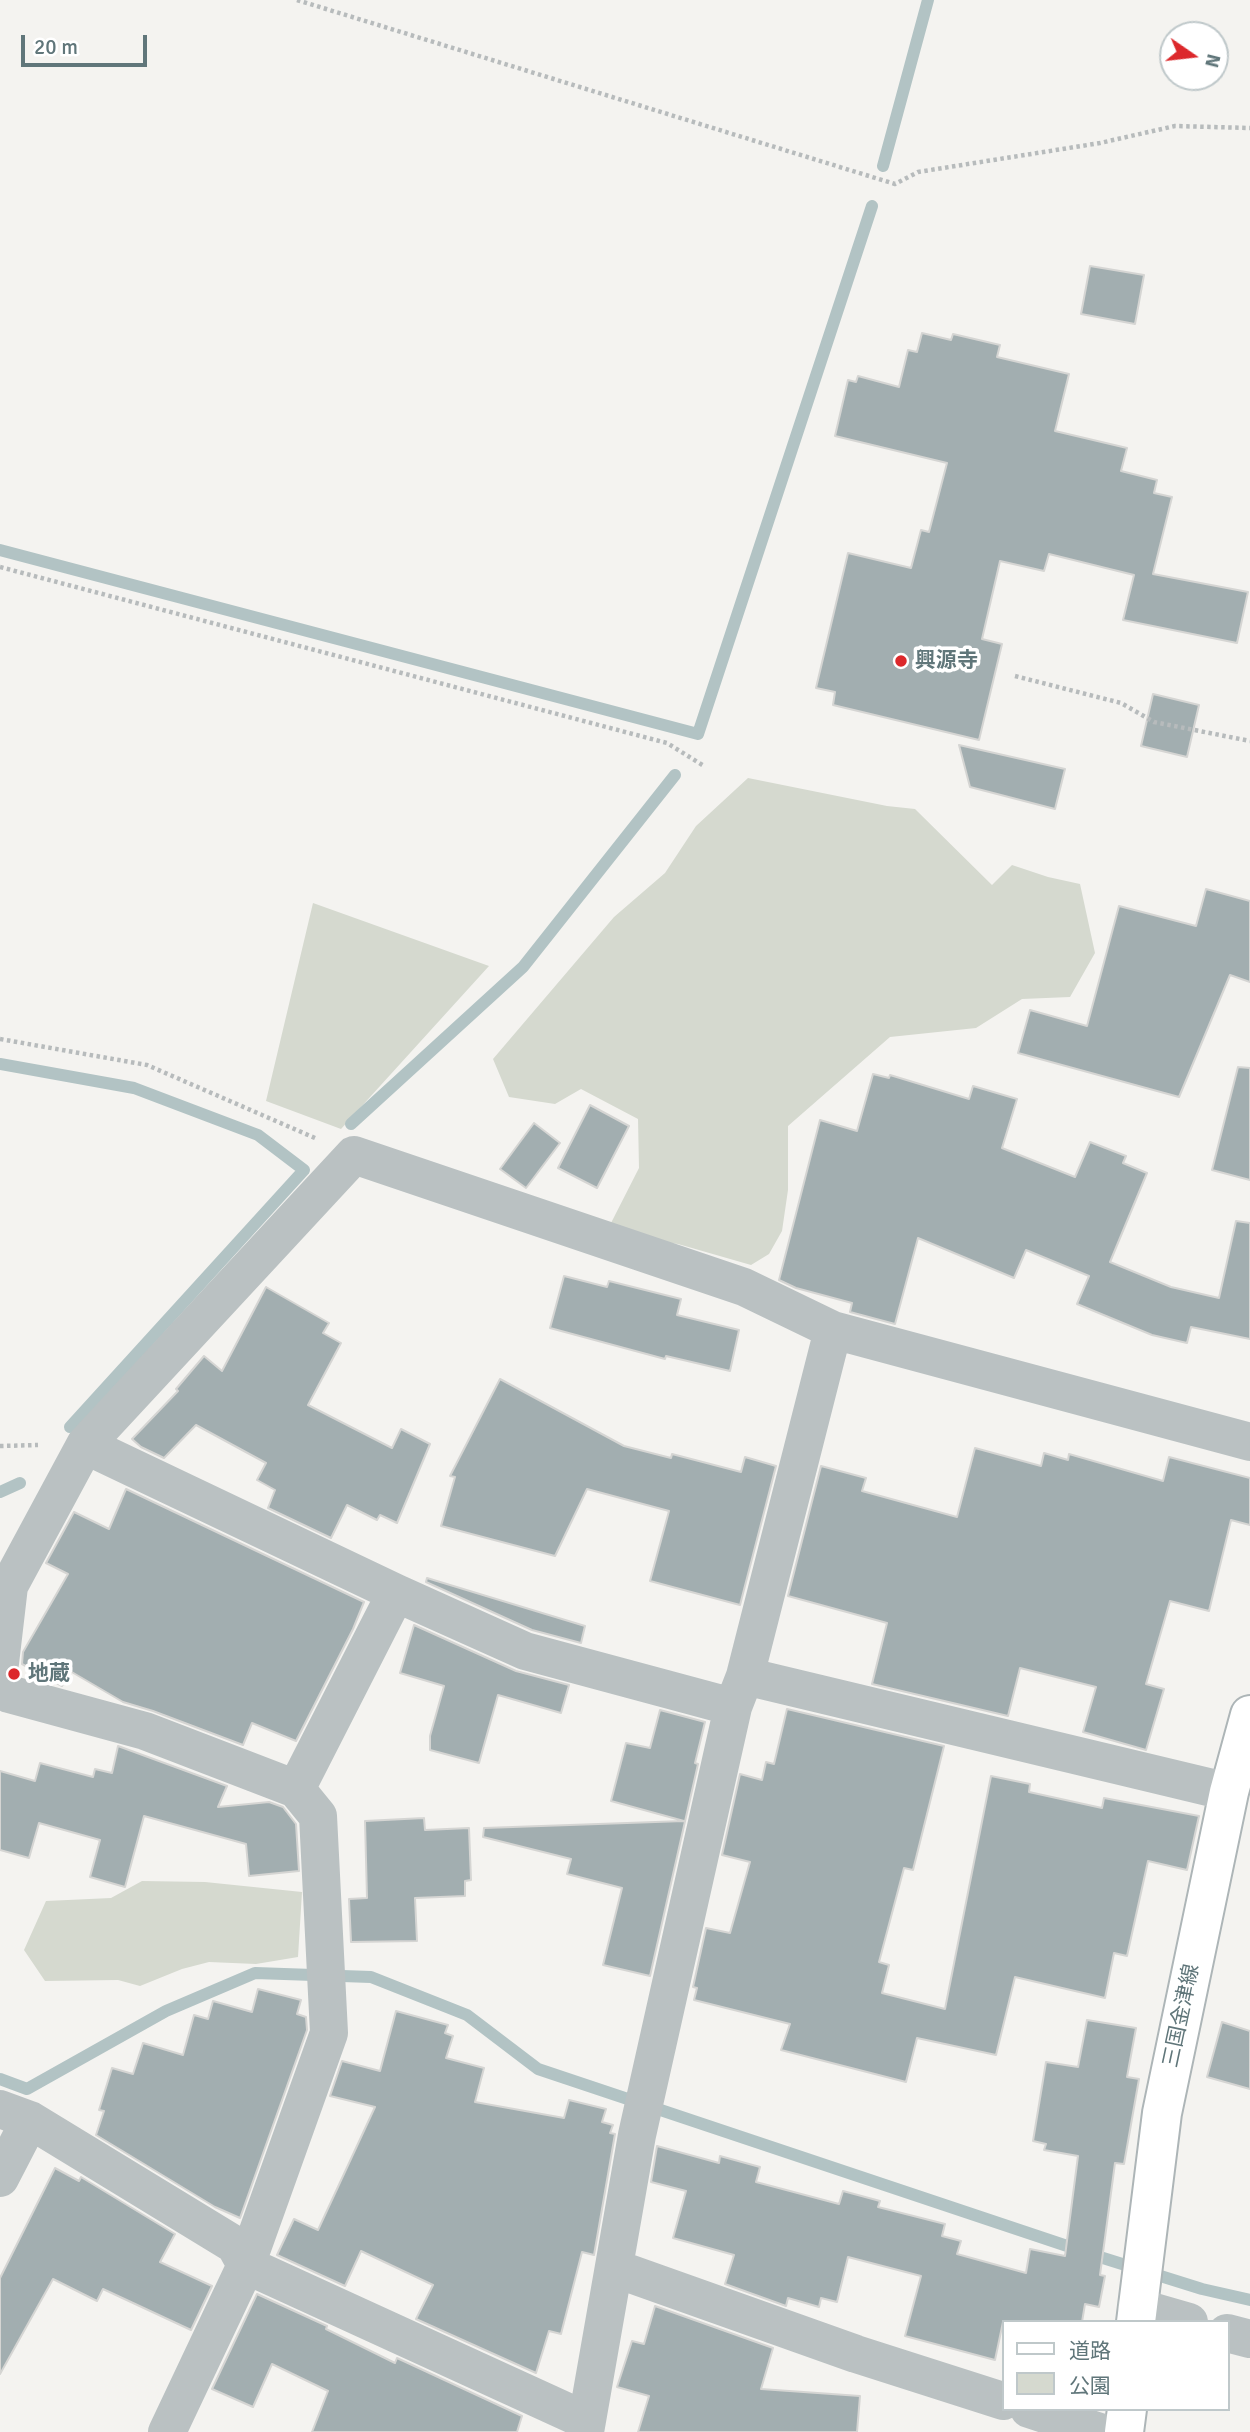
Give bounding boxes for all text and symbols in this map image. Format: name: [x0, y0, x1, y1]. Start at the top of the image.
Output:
scale bar: [24, 21, 150, 65]
north arrow: [1159, 21, 1229, 91]
text: 20 m: [34, 34, 78, 60]
text: N: [1199, 51, 1226, 70]
place label: 興源寺: [915, 648, 978, 674]
marker: 興源寺: [893, 653, 909, 669]
place label: 地蔵: [28, 1661, 70, 1687]
marker: 地蔵: [6, 1666, 22, 1682]
street label: 三国金津線: [1159, 1962, 1205, 2070]
legend: [1002, 2320, 1229, 2411]
text: 道路: [1069, 2338, 1111, 2364]
text: 公園: [1069, 2373, 1111, 2399]

